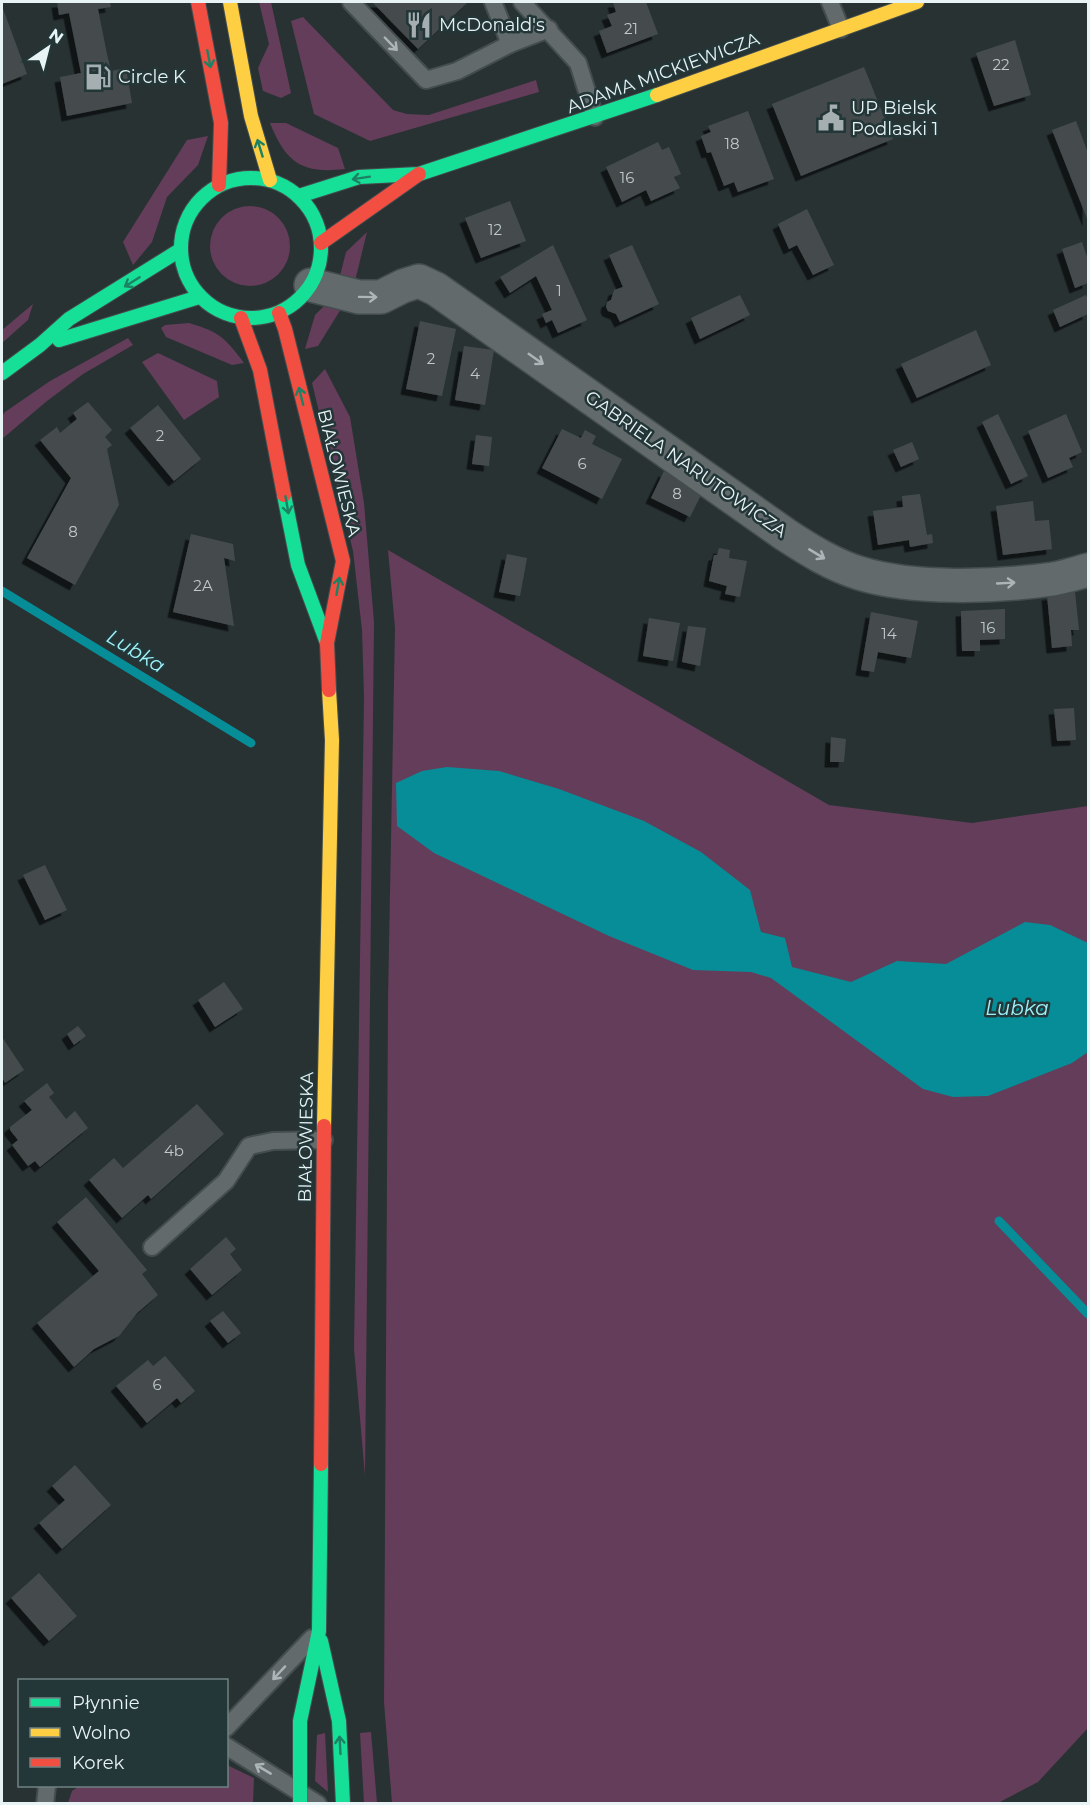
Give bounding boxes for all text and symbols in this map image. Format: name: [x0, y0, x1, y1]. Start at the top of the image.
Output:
restaurant icon: McDonald's: [404, 10, 434, 40]
place label: McDonald's: [439, 14, 545, 36]
north arrow: [18, 18, 78, 78]
house number: 21: [624, 19, 638, 38]
text: N: [46, 25, 67, 48]
street label: ADAMA MICKIEWICZA: [564, 28, 762, 118]
one-way arrow: [384, 36, 399, 51]
one-way arrow: [204, 49, 215, 68]
house number: 22: [992, 55, 1010, 74]
fuel station icon: Circle K: [83, 62, 113, 92]
place label: Circle K: [118, 66, 186, 88]
place label: UP Bielsk Podlaski 1: [851, 97, 938, 140]
public building icon: UP Bielsk Podlaski 1: [816, 103, 846, 133]
house number: 18: [725, 134, 740, 153]
one-way arrow: [254, 139, 265, 158]
house number: 16: [620, 168, 634, 187]
one-way arrow: [352, 173, 371, 184]
house number: 12: [488, 220, 502, 239]
one-way arrow: [123, 275, 140, 288]
house number: 1: [556, 281, 562, 300]
one-way arrow: [358, 291, 378, 303]
house number: 2: [427, 349, 435, 368]
one-way arrow: [527, 353, 543, 365]
house number: 4: [470, 364, 480, 383]
street label: GABRIELA NARUTOWICZA: [581, 386, 791, 542]
one-way arrow: [295, 387, 306, 406]
street label: BIAŁOWIESKA: [313, 407, 365, 539]
house number: 2: [156, 426, 164, 445]
house number: 6: [577, 454, 587, 473]
house number: 8: [672, 484, 682, 503]
one-way arrow: [282, 494, 293, 514]
house number: 8: [68, 522, 78, 541]
one-way arrow: [808, 548, 825, 560]
house number: 2A: [193, 576, 213, 595]
one-way arrow: [333, 576, 344, 596]
one-way arrow: [996, 577, 1016, 588]
house number: 16: [981, 618, 995, 637]
water label: Lubka: [103, 624, 169, 678]
house number: 14: [881, 624, 897, 643]
water label: Lubka: [985, 996, 1049, 1020]
street label: BIAŁOWIESKA: [294, 1071, 318, 1202]
house number: 4b: [164, 1141, 184, 1160]
house number: 6: [152, 1375, 162, 1394]
one-way arrow: [271, 1666, 286, 1681]
legend: [18, 1679, 228, 1787]
text: Płynnie: [72, 1692, 140, 1714]
text: Wolno: [72, 1722, 131, 1744]
one-way arrow: [335, 1736, 346, 1756]
text: Korek: [72, 1752, 125, 1774]
one-way arrow: [255, 1762, 272, 1774]

